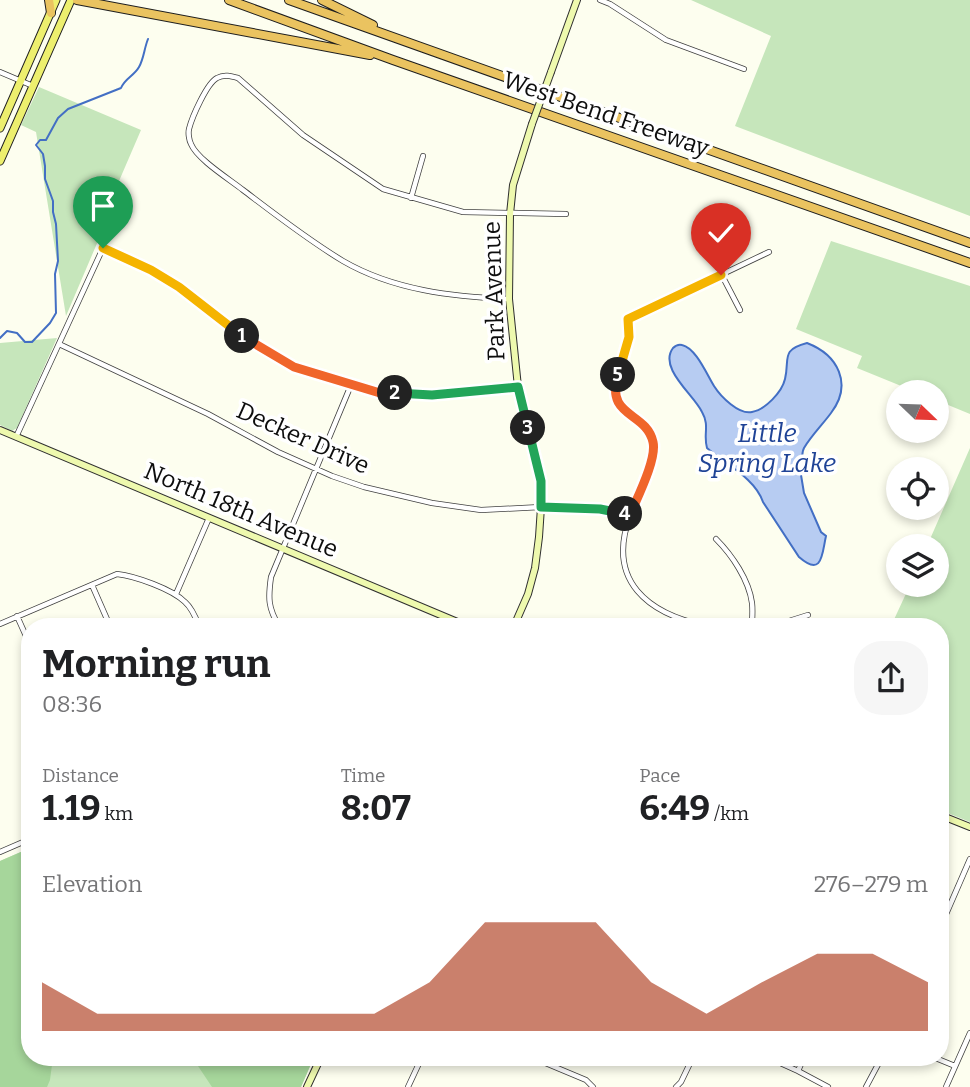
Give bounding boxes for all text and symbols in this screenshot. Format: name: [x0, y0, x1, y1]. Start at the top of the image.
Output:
street label: West Bend Freeway: [499, 66, 713, 163]
pin: [73, 176, 133, 248]
icon: arrive: [84, 187, 122, 225]
pin: [691, 203, 751, 275]
icon: check: [702, 214, 740, 252]
street label: Park Avenue: [478, 221, 510, 361]
pin: 1: [224, 318, 260, 354]
text: 1: [237, 324, 246, 347]
pin: 5: [600, 358, 636, 392]
text: 5: [612, 363, 623, 386]
pin: 2: [378, 376, 412, 410]
north arrow: [886, 380, 948, 443]
map controls: [886, 380, 949, 597]
text: 2: [389, 381, 400, 404]
street label: Decker Drive: [232, 396, 374, 480]
pin: 3: [510, 410, 546, 446]
text: 3: [522, 416, 533, 439]
water label: Little Spring Lake: [698, 418, 836, 479]
street label: North 18th Avenue: [140, 457, 342, 563]
button: locate: [886, 457, 949, 520]
pin: 4: [608, 496, 642, 532]
text: 4: [619, 502, 630, 525]
button: layers: [886, 534, 949, 597]
text: Morning run: [42, 641, 270, 687]
button: share: [854, 641, 928, 715]
text: 08:36: [42, 690, 102, 718]
text: Distance: [42, 764, 119, 787]
text: Time: [341, 764, 386, 787]
text: Pace: [639, 764, 680, 787]
text: 1.19: [42, 787, 101, 829]
text: 8:07: [341, 787, 411, 829]
text: 6:49: [639, 787, 710, 829]
text: km: [101, 802, 133, 825]
text: /km: [710, 802, 749, 825]
text: Elevation: [42, 870, 142, 898]
text: 276–279 m: [814, 870, 928, 898]

